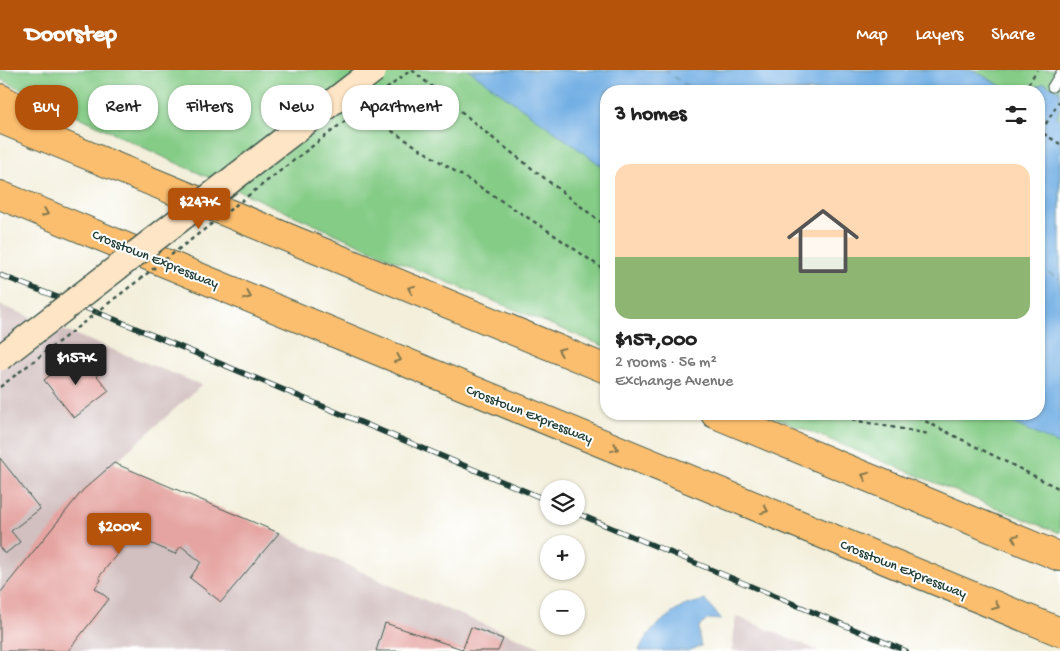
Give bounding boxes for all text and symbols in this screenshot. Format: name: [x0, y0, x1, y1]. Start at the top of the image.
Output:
text: Doorstep: [25, 21, 117, 50]
text: Map: [856, 25, 888, 46]
text: Layers: [916, 25, 963, 46]
text: Share: [991, 25, 1035, 46]
chip: Buy: [15, 85, 78, 130]
chip: Rent: [88, 85, 158, 130]
chip: Filters: [168, 85, 251, 130]
chip: New: [261, 85, 332, 130]
chip: Apartment: [342, 85, 459, 130]
icon: filters: [1002, 101, 1030, 129]
text: 3 homes: [615, 103, 687, 128]
pin: $247K: [164, 188, 234, 230]
text: $247K: [179, 194, 219, 213]
icon: home: [778, 196, 868, 286]
one-way arrow: [40, 207, 49, 217]
street label: Crosstown Expressway: [89, 227, 221, 294]
one-way arrow: [407, 285, 416, 295]
one-way arrow: [244, 291, 252, 301]
text: $157,000: [615, 329, 697, 354]
pin: $157K: [41, 344, 111, 386]
one-way arrow: [557, 346, 566, 357]
text: $157K: [56, 350, 96, 369]
one-way arrow: [394, 353, 402, 363]
text: 2 rooms · 56 m²: [615, 354, 717, 373]
text: Exchange Avenue: [615, 373, 733, 392]
street label: Crosstown Expressway: [463, 382, 595, 449]
one-way arrow: [610, 442, 619, 453]
one-way arrow: [861, 472, 870, 482]
map controls: [540, 480, 585, 635]
button: layers: [540, 480, 585, 525]
one-way arrow: [760, 504, 769, 515]
pin: $200K: [84, 512, 154, 555]
text: $200K: [98, 519, 140, 538]
one-way arrow: [1011, 534, 1020, 544]
button: +: [540, 535, 585, 580]
street label: Crosstown Expressway: [837, 537, 969, 604]
button: −: [540, 590, 585, 635]
one-way arrow: [991, 600, 1000, 610]

